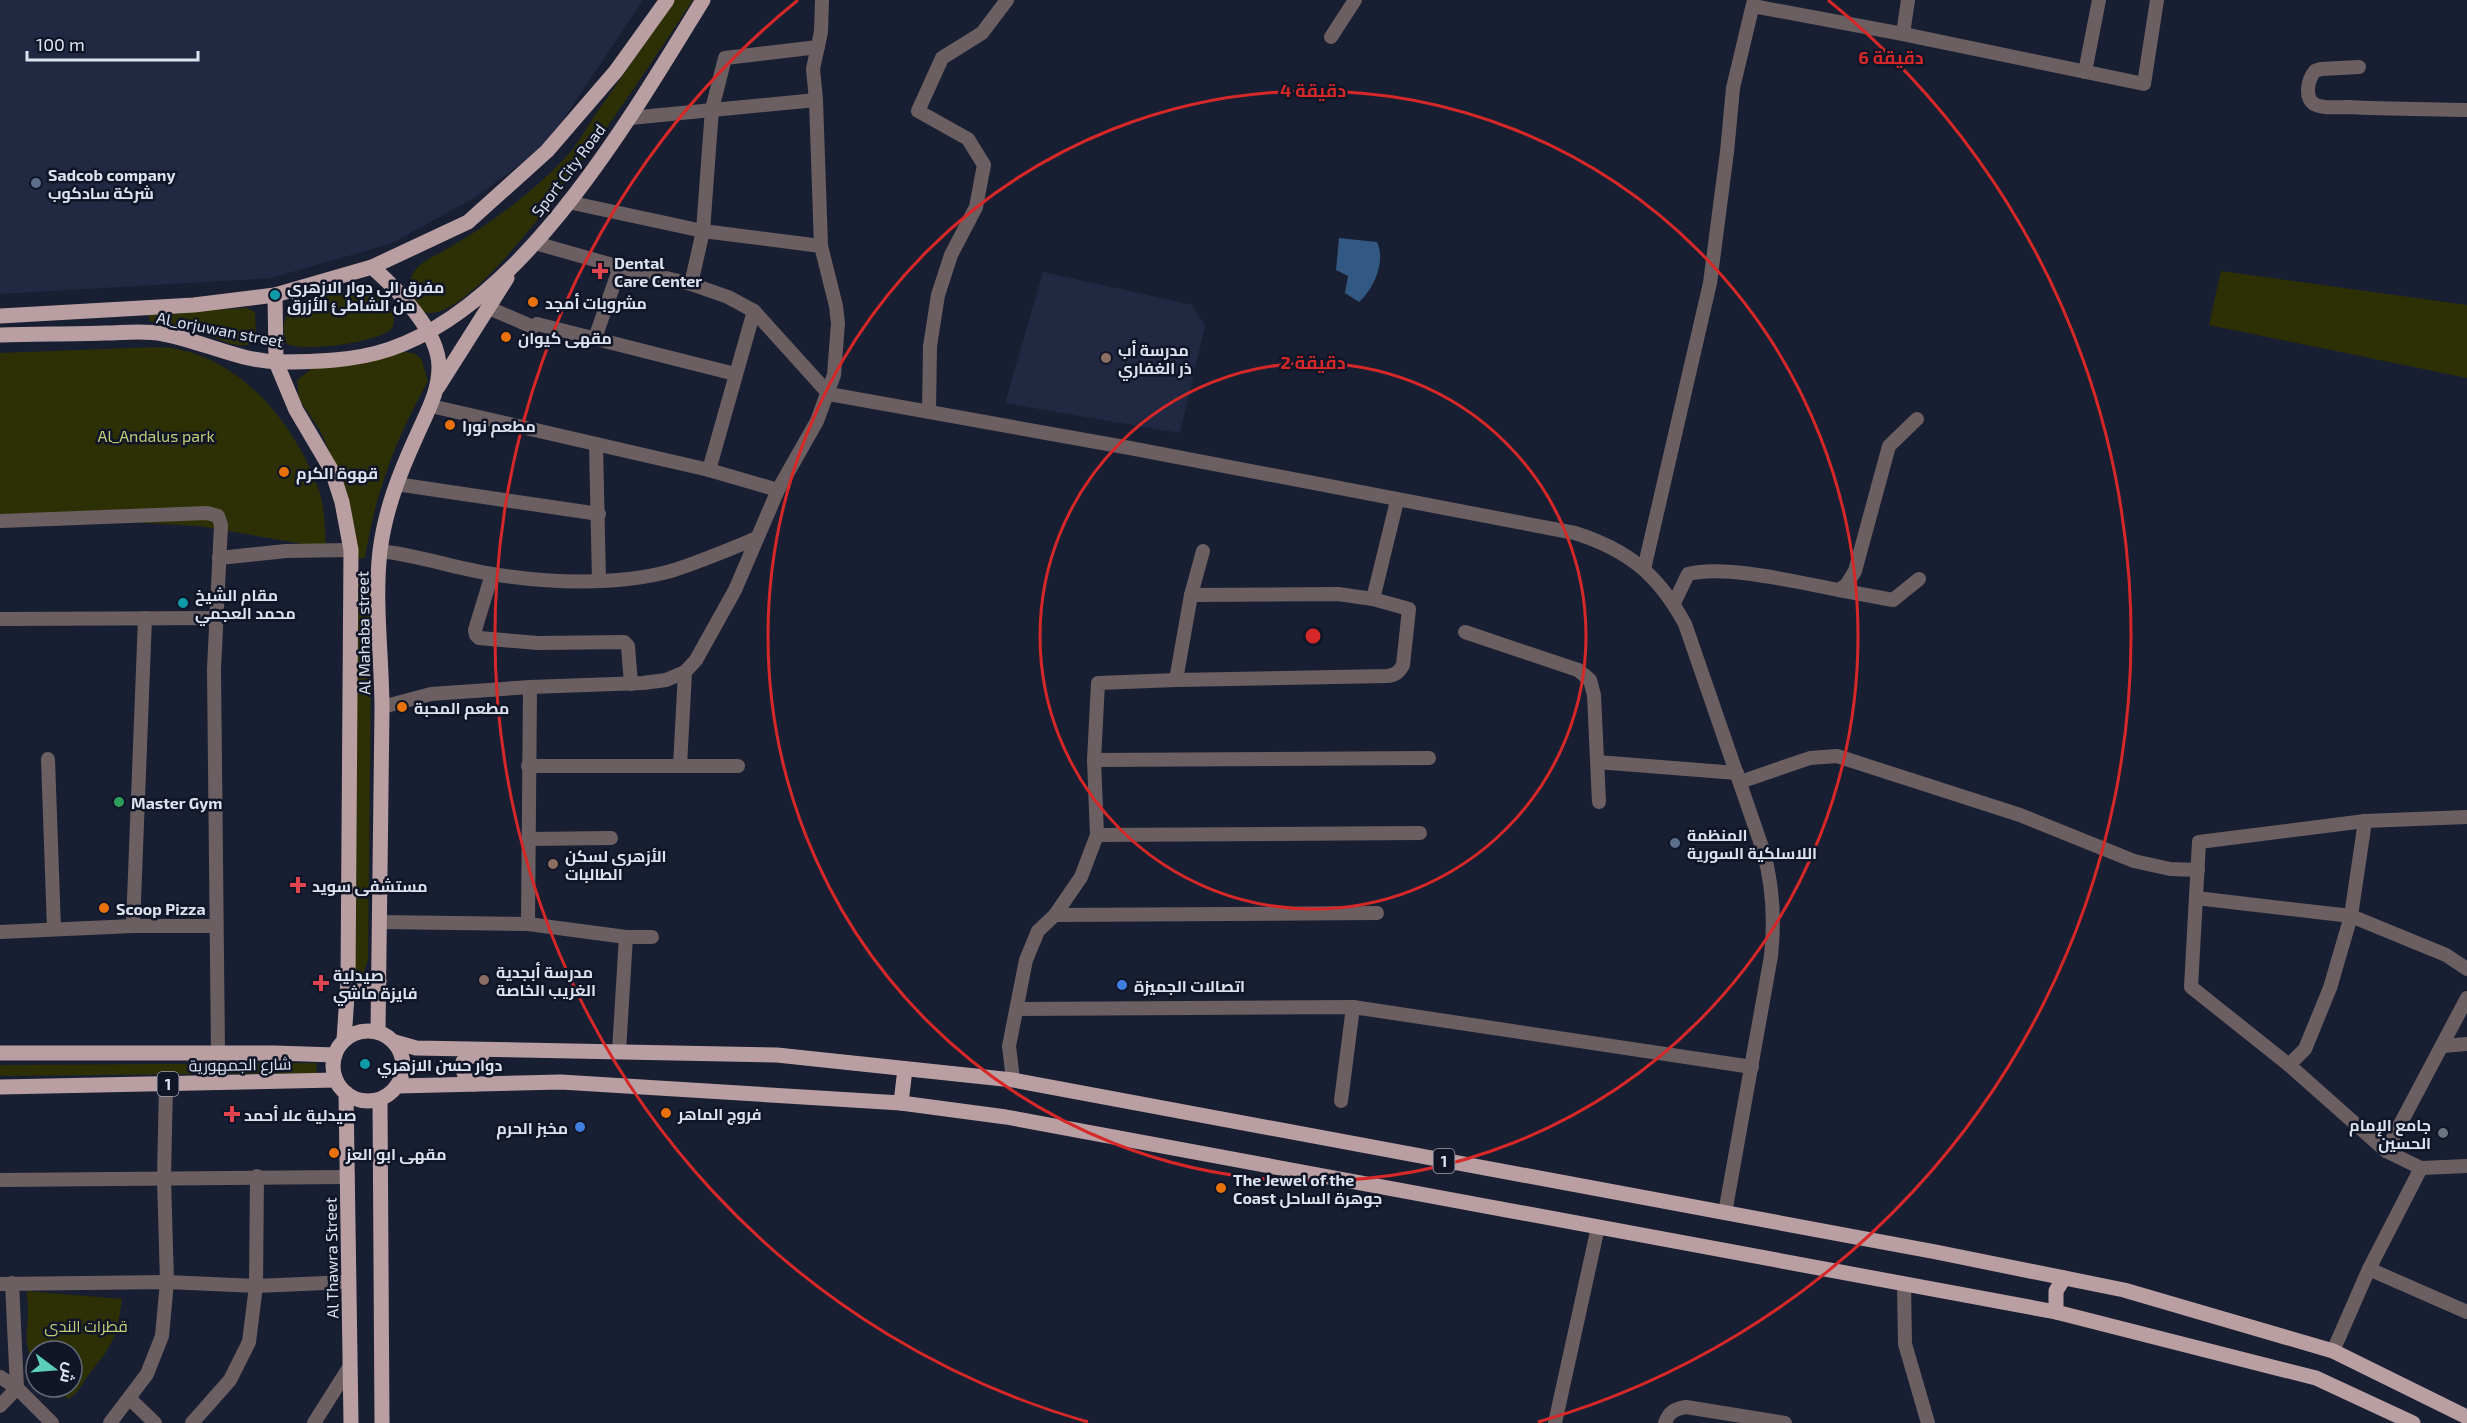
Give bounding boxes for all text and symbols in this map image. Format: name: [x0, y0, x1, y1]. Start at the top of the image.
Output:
scale bar: [27, 24, 198, 62]
text: 100 m: [36, 33, 85, 55]
text: 6 دقيقة: [1858, 46, 1924, 68]
text: 4 دقيقة: [1280, 79, 1346, 101]
street label: Sport City Road: [527, 120, 609, 220]
place label: Sadcob company شركة سادكوب: [48, 165, 175, 203]
marker: Sadcob company شركة سادكوب: [29, 176, 43, 190]
place label: Dental Care Center: [614, 253, 702, 290]
marker: Dental Care Center: [591, 262, 609, 280]
place label: مفرق الى دوار الازهري من الشاطئ الأزرق: [287, 277, 444, 315]
marker: مفرق الى دوار الازهري من الشاطئ الأزرق: [268, 288, 282, 302]
place label: مشروبات أمجد: [545, 293, 647, 313]
marker: مشروبات أمجد: [526, 295, 540, 309]
street label: Al_orjuwan street: [155, 307, 285, 352]
place label: مقهى كيوان: [518, 328, 612, 348]
marker: مقهى كيوان: [499, 330, 513, 344]
place label: مدرسة أب ذر الغفاري: [1118, 340, 1192, 381]
marker: مدرسة أب ذر الغفاري: [1099, 351, 1113, 365]
text: 2 دقيقة: [1280, 351, 1346, 373]
place label: مطعم نورا: [462, 416, 536, 438]
marker: مطعم نورا: [443, 418, 457, 432]
park label: Al_Andalus park: [97, 426, 215, 445]
place label: قهوة الكرم: [296, 463, 378, 485]
marker: قهوة الكرم: [277, 465, 291, 479]
street label: Al Mahaba street: [352, 571, 374, 695]
place label: مقام الشيخ محمد العجمي: [195, 585, 296, 626]
marker: مقام الشيخ محمد العجمي: [176, 596, 190, 610]
centre of rings: [1303, 626, 1323, 646]
place label: مطعم المحبة: [414, 698, 509, 720]
marker: مطعم المحبة: [395, 700, 409, 714]
place label: Master Gym: [131, 793, 222, 813]
marker: Master Gym: [112, 795, 126, 809]
place label: المنظمة اللاسلكية السورية: [1687, 825, 1817, 863]
marker: المنظمة اللاسلكية السورية: [1668, 836, 1682, 850]
place label: الأزهري لسكن الطالبات: [565, 846, 667, 883]
marker: الأزهري لسكن الطالبات: [546, 857, 560, 871]
marker: مستشفى سويد: [289, 876, 307, 894]
place label: مستشفى سويد: [312, 876, 428, 896]
place label: Scoop Pizza: [116, 899, 206, 918]
marker: Scoop Pizza: [97, 901, 111, 915]
place label: مدرسة أبجدية الغريب الخاصة: [496, 962, 596, 1000]
place label: صيدلية فايزة ماشي: [333, 965, 418, 1006]
marker: مدرسة أبجدية الغريب الخاصة: [477, 973, 491, 987]
marker: صيدلية فايزة ماشي: [314, 976, 328, 990]
place label: اتصالات الجميزة: [1134, 976, 1245, 996]
marker: اتصالات الجميزة: [1115, 978, 1129, 992]
street label: شارع الجمهورية: [189, 1054, 291, 1077]
place label: دوار حسن الازهري: [377, 1055, 502, 1078]
marker: دوار حسن الازهري: [358, 1057, 372, 1071]
road number: 1: [158, 1072, 178, 1096]
place label: فروج الماهر: [677, 1104, 762, 1125]
place label: صيدلية علا أحمد: [244, 1105, 357, 1124]
marker: فروج الماهر: [659, 1106, 673, 1120]
marker: صيدلية علا أحمد: [225, 1107, 239, 1121]
place label: جامع الإمام الحسين: [2349, 1115, 2431, 1153]
place label: مخبز الحرم: [496, 1118, 568, 1140]
marker: مخبز الحرم: [573, 1120, 587, 1134]
marker: جامع الإمام الحسين: [2436, 1126, 2450, 1140]
place label: مقهى ابو العز: [345, 1144, 447, 1164]
marker: مقهى ابو العز: [327, 1146, 341, 1160]
road number: 1: [1434, 1149, 1454, 1173]
place label: The Jewel of the Coast جوهرة الساحل: [1233, 1170, 1382, 1208]
marker: The Jewel of the Coast جوهرة الساحل: [1214, 1181, 1228, 1195]
street label: Al Thawra Street: [320, 1197, 342, 1319]
park label: قطرات الندى: [44, 1316, 128, 1337]
north arrow: [24, 1339, 84, 1399]
text: ش: [56, 1361, 81, 1386]

